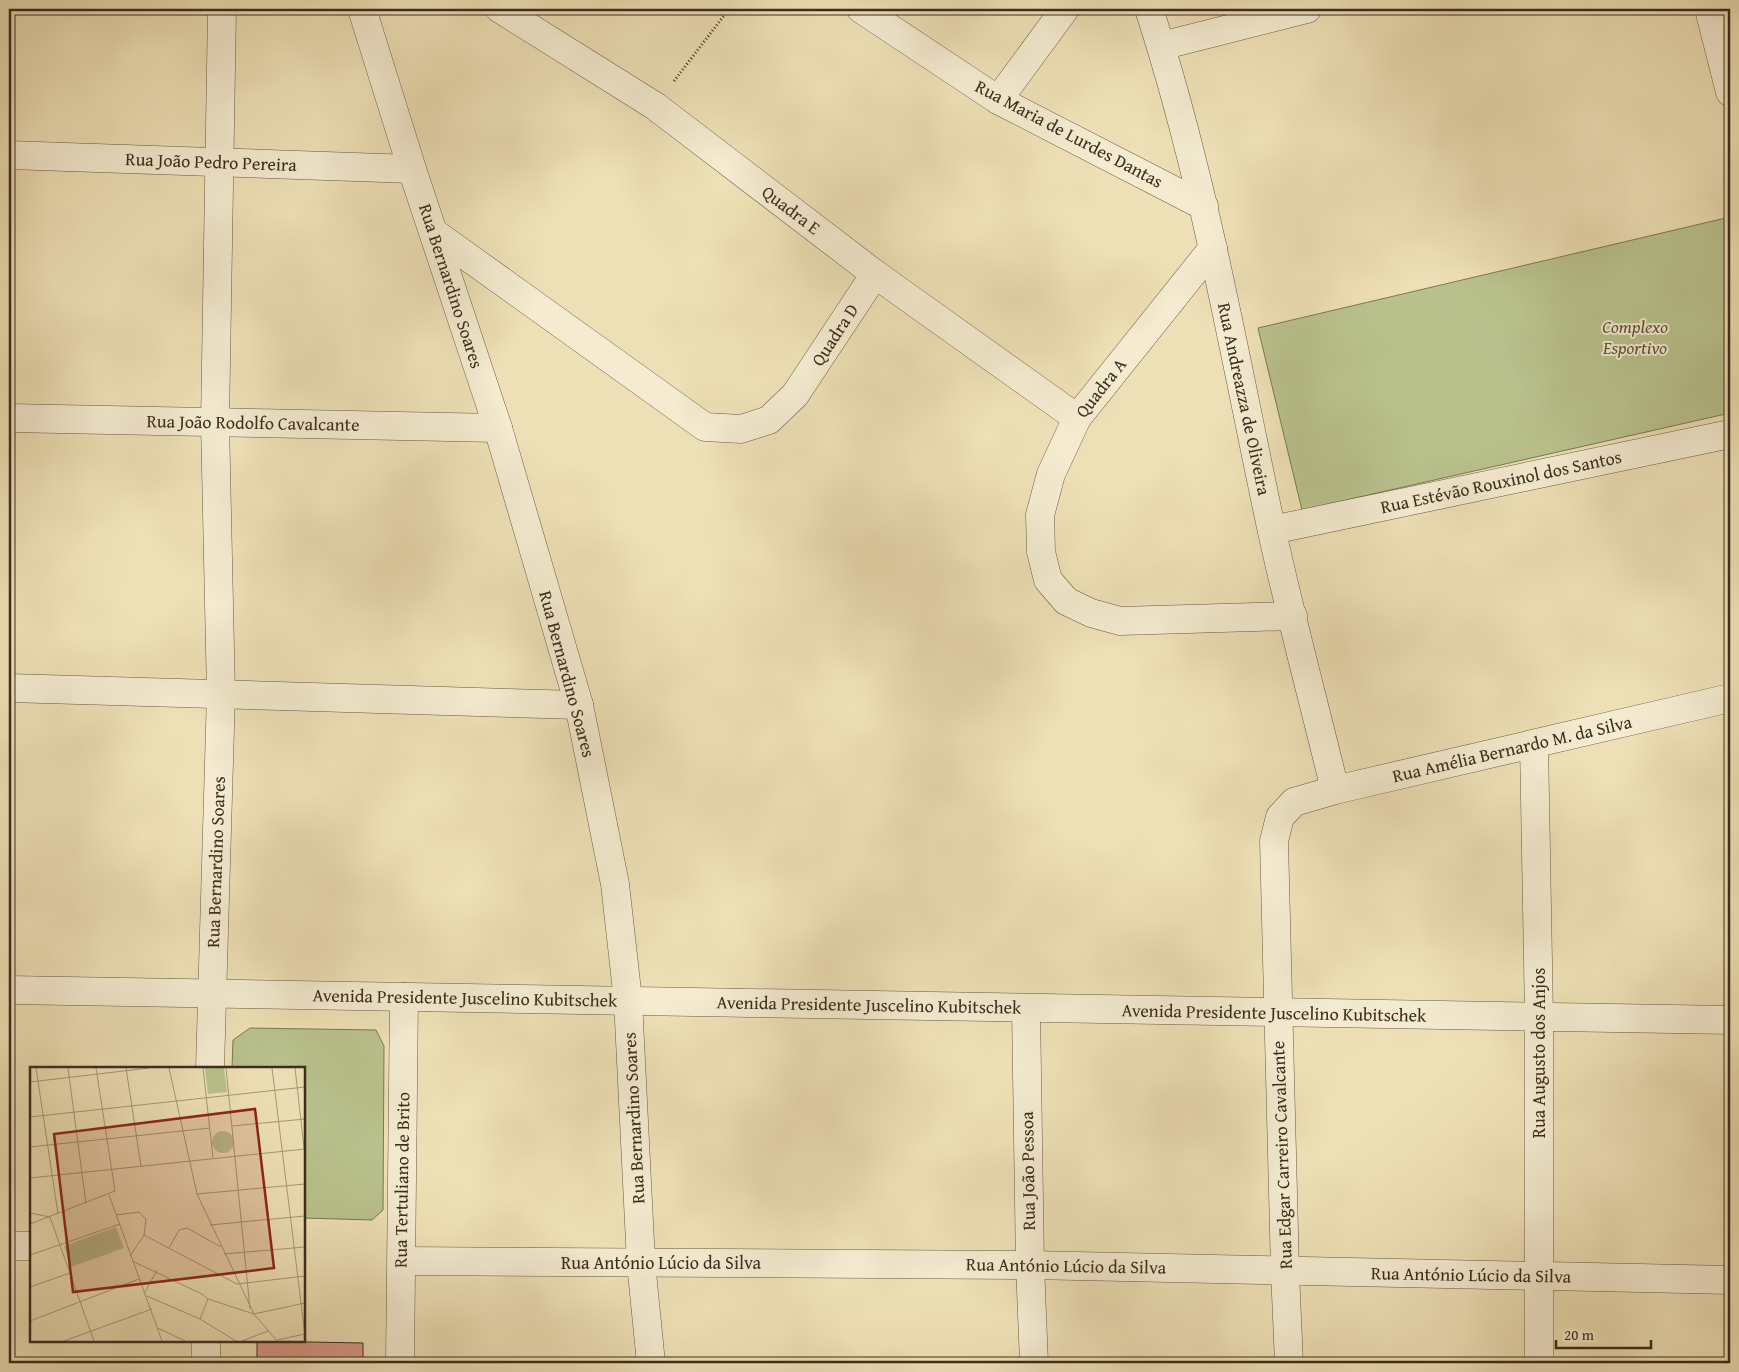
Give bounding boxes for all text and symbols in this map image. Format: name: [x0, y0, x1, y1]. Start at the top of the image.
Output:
street label: Rua Maria de Lurdes Dantas: [971, 73, 1168, 195]
street label: Rua João Pedro Pereira: [125, 145, 298, 178]
street label: Quadra E: [756, 178, 826, 241]
street label: Rua Bernardino Soares: [412, 200, 491, 372]
street label: Quadra D: [804, 298, 865, 371]
street label: Rua Andreazza de Oliveira: [1211, 300, 1278, 498]
park label: Complexo Esportivo: [1602, 313, 1668, 361]
street label: Quadra A: [1069, 352, 1133, 423]
street label: Rua João Rodolfo Cavalcante: [146, 407, 360, 438]
street label: Rua Estévão Rouxinol dos Santos: [1378, 443, 1624, 520]
street label: Rua Bernardino Soares: [532, 587, 603, 760]
street label: Rua Amélia Bernardo M. da Silva: [1389, 708, 1635, 789]
street label: Rua Bernardino Soares: [199, 776, 232, 948]
street label: Rua Augusto dos Anjos: [1525, 968, 1552, 1138]
street label: Avenida Presidente Juscelino Kubitschek: [312, 981, 618, 1014]
street label: Avenida Presidente Juscelino Kubitschek: [716, 988, 1022, 1021]
street label: Avenida Presidente Juscelino Kubitschek: [1121, 996, 1427, 1029]
street label: Rua Bernardino Soares: [616, 1032, 651, 1204]
street label: Rua Edgar Carreiro Cavalcante: [1264, 1040, 1299, 1270]
inset map: [30, 1067, 305, 1342]
street label: Rua Tertuliano de Brito: [386, 1092, 417, 1268]
street label: Rua João Pessoa: [1013, 1111, 1042, 1231]
street label: Rua António Lúcio da Silva: [561, 1249, 762, 1276]
street label: Rua António Lúcio da Silva: [966, 1250, 1167, 1281]
street label: Rua António Lúcio da Silva: [1371, 1259, 1572, 1290]
scale bar: [1556, 1317, 1652, 1349]
text: 20 m: [1564, 1324, 1595, 1345]

